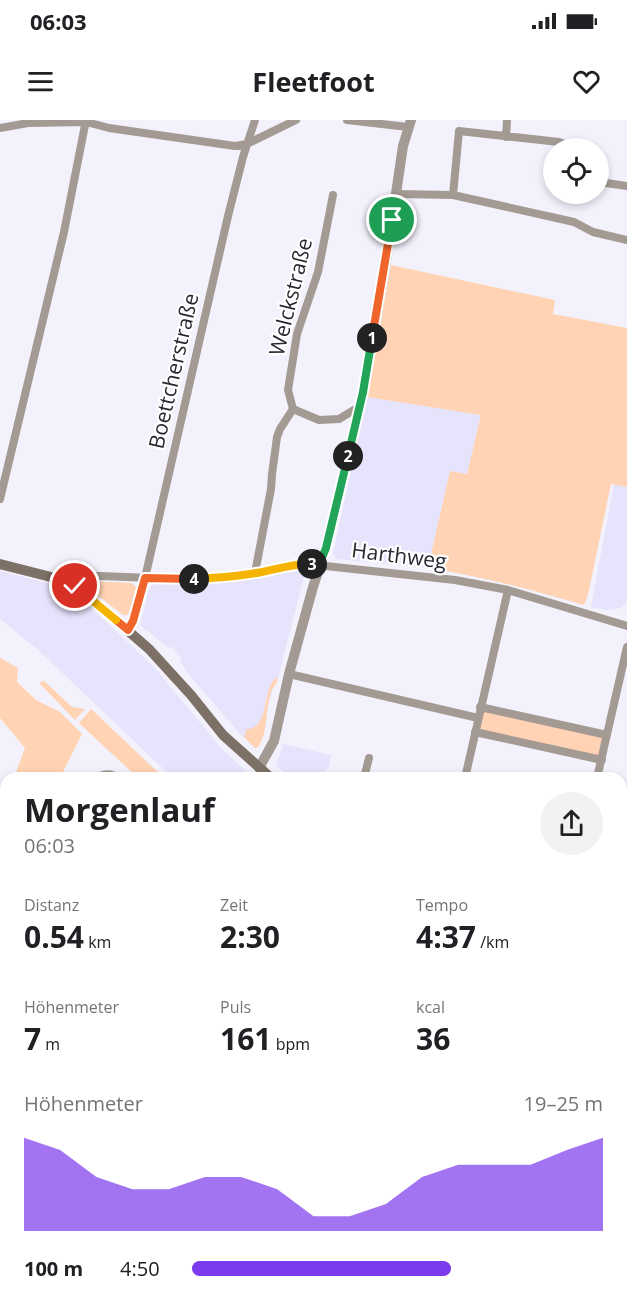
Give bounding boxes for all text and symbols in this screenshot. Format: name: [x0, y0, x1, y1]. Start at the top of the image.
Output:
text: 06:03: [30, 6, 87, 36]
text: Fleetfoot: [252, 63, 375, 100]
icon: menu: [24, 65, 57, 98]
icon: heart: [570, 65, 603, 98]
map controls: [543, 138, 609, 204]
button: locate: [543, 138, 609, 204]
pin: [366, 194, 417, 245]
icon: arrive: [375, 203, 408, 236]
street label: Welckstraße: [262, 235, 318, 358]
street label: Boettcherstraße: [142, 290, 205, 451]
pin: 1: [357, 323, 387, 353]
text: 1: [367, 327, 377, 349]
pin: 2: [333, 441, 363, 471]
text: 2: [343, 445, 353, 467]
street label: Harthweg: [350, 535, 448, 575]
pin: 3: [297, 549, 327, 579]
text: 3: [307, 553, 317, 575]
pin: [49, 560, 100, 611]
pin: 4: [179, 564, 209, 594]
text: 4: [189, 568, 199, 590]
icon: check: [58, 569, 91, 602]
text: Morgenlauf: [24, 787, 215, 832]
button: share: [540, 792, 603, 855]
text: 06:03: [24, 832, 75, 859]
text: Distanz: [24, 894, 79, 916]
text: Zeit: [220, 894, 248, 916]
text: Tempo: [416, 894, 468, 916]
text: 0.54: [24, 916, 84, 957]
text: 2:30: [220, 916, 280, 957]
text: 4:37: [416, 916, 476, 957]
text: km: [84, 931, 111, 953]
text: /km: [476, 931, 509, 953]
text: Höhenmeter: [24, 996, 119, 1018]
text: Puls: [220, 996, 251, 1018]
text: kcal: [416, 996, 445, 1018]
text: 7: [24, 1018, 41, 1059]
text: 161: [220, 1018, 271, 1059]
text: 36: [416, 1018, 450, 1059]
text: m: [41, 1033, 60, 1055]
text: bpm: [271, 1033, 310, 1055]
text: Höhenmeter: [24, 1090, 143, 1117]
text: 19–25 m: [524, 1090, 603, 1117]
text: 100 m: [24, 1255, 83, 1282]
text: 4:50: [120, 1255, 160, 1282]

